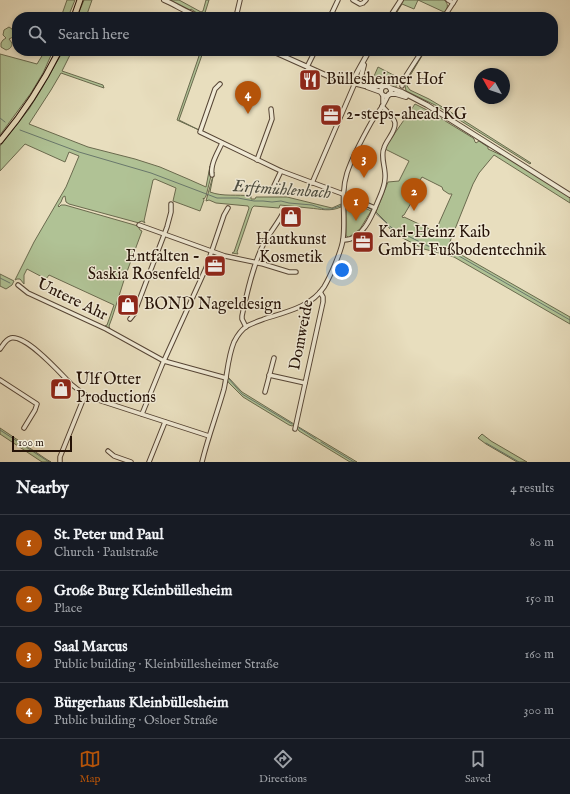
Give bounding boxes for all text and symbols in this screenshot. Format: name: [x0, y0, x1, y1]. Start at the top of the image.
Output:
search box: [12, 12, 558, 56]
icon: search: [26, 23, 48, 45]
text: Search here: [58, 25, 129, 44]
restaurant icon: Büllesheimer Hof: [297, 67, 323, 93]
north arrow: [474, 68, 510, 104]
place label: Büllesheimer Hof: [326, 70, 447, 90]
pin: 4: [235, 81, 261, 114]
office icon: 2-steps-ahead KG: [318, 102, 344, 128]
place label: 2-steps-ahead KG: [346, 105, 467, 125]
pin: 3: [351, 145, 377, 178]
water label: Erftmühlenbach: [231, 176, 332, 204]
pin: 2: [401, 178, 427, 211]
pin: 1: [343, 188, 369, 221]
shop icon: Hautkunst Kosmetik: [278, 204, 304, 230]
place label: Karl-Heinz Kaib GmbH Fußbodentechnik: [378, 223, 547, 261]
office icon: Karl-Heinz Kaib GmbH Fußbodentechnik: [350, 229, 376, 255]
place label: Hautkunst Kosmetik: [256, 230, 327, 268]
place label: Entfalten - Saskia Rosenfeld: [88, 247, 200, 285]
office icon: Entfalten - Saskia Rosenfeld: [202, 253, 228, 279]
your location: [332, 260, 352, 280]
street label: Untere Ahr: [33, 274, 111, 326]
shop icon: BOND Nageldesign: [115, 292, 141, 318]
place label: BOND Nageldesign: [144, 295, 282, 315]
street label: Domweide: [285, 298, 319, 372]
place label: Ulf Otter Productions: [76, 370, 156, 408]
shop icon: Ulf Otter Productions: [48, 376, 74, 402]
scale bar: [12, 434, 72, 453]
text: 100 m: [18, 436, 44, 450]
text: Nearby: [16, 478, 69, 499]
text: 4 results: [510, 480, 554, 497]
text: St. Peter und Paul: [54, 525, 164, 544]
text: 1: [27, 534, 31, 551]
text: 80 m: [530, 534, 554, 551]
text: Church · Paulstraße: [54, 544, 158, 561]
text: Große Burg Kleinbüllesheim: [54, 581, 232, 600]
text: 2: [26, 590, 32, 607]
text: 150 m: [525, 590, 554, 607]
text: Place: [54, 600, 82, 617]
text: Saal Marcus: [54, 637, 128, 656]
text: 3: [27, 646, 31, 663]
text: 160 m: [524, 646, 554, 663]
text: Public building · Kleinbüllesheimer Straße: [54, 656, 279, 673]
text: Bürgerhaus Kleinbüllesheim: [54, 693, 229, 712]
text: 4: [26, 702, 32, 719]
text: 300 m: [523, 702, 554, 719]
text: Public building · Osloer Straße: [54, 712, 218, 729]
tab: Map: [79, 748, 101, 786]
tab: Directions: [259, 748, 307, 786]
tab: Saved: [465, 748, 491, 786]

